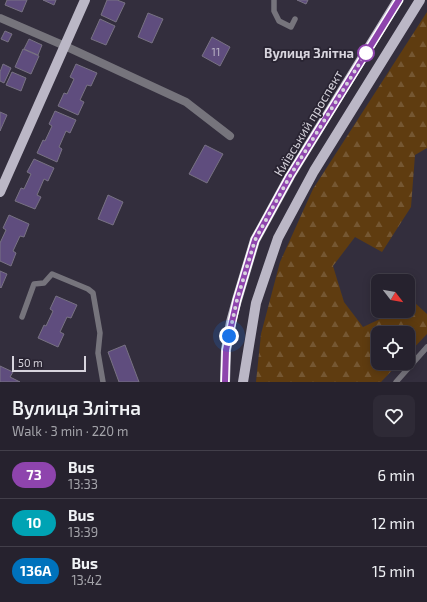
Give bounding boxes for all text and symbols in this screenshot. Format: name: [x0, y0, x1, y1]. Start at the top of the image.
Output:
marker: Вулиця Злітна: [357, 44, 375, 62]
house number: 11: [212, 45, 220, 58]
place label: Вулиця Злітна: [264, 45, 354, 61]
street label: Київський проспект: [270, 67, 346, 179]
north arrow: [371, 274, 415, 318]
map controls: [371, 274, 415, 370]
your location: [219, 326, 239, 346]
button: locate: [371, 326, 415, 370]
scale bar: [12, 354, 86, 373]
text: 50 m: [18, 356, 43, 369]
button: heart: [373, 395, 415, 437]
text: Вулиця Злітна: [12, 396, 141, 419]
text: Walk · 3 min · 220 m: [12, 423, 128, 439]
text: Bus: [68, 458, 94, 476]
text: 73: [26, 466, 42, 483]
text: 6 min: [377, 466, 415, 484]
text: 13:33: [68, 476, 98, 492]
text: Bus: [68, 506, 94, 524]
text: 10: [27, 514, 41, 531]
text: 12 min: [372, 514, 415, 532]
text: 13:39: [68, 524, 98, 540]
text: Bus: [71, 554, 98, 572]
text: 136А: [20, 562, 51, 579]
text: 15 min: [372, 562, 415, 580]
text: 13:42: [71, 572, 102, 588]

